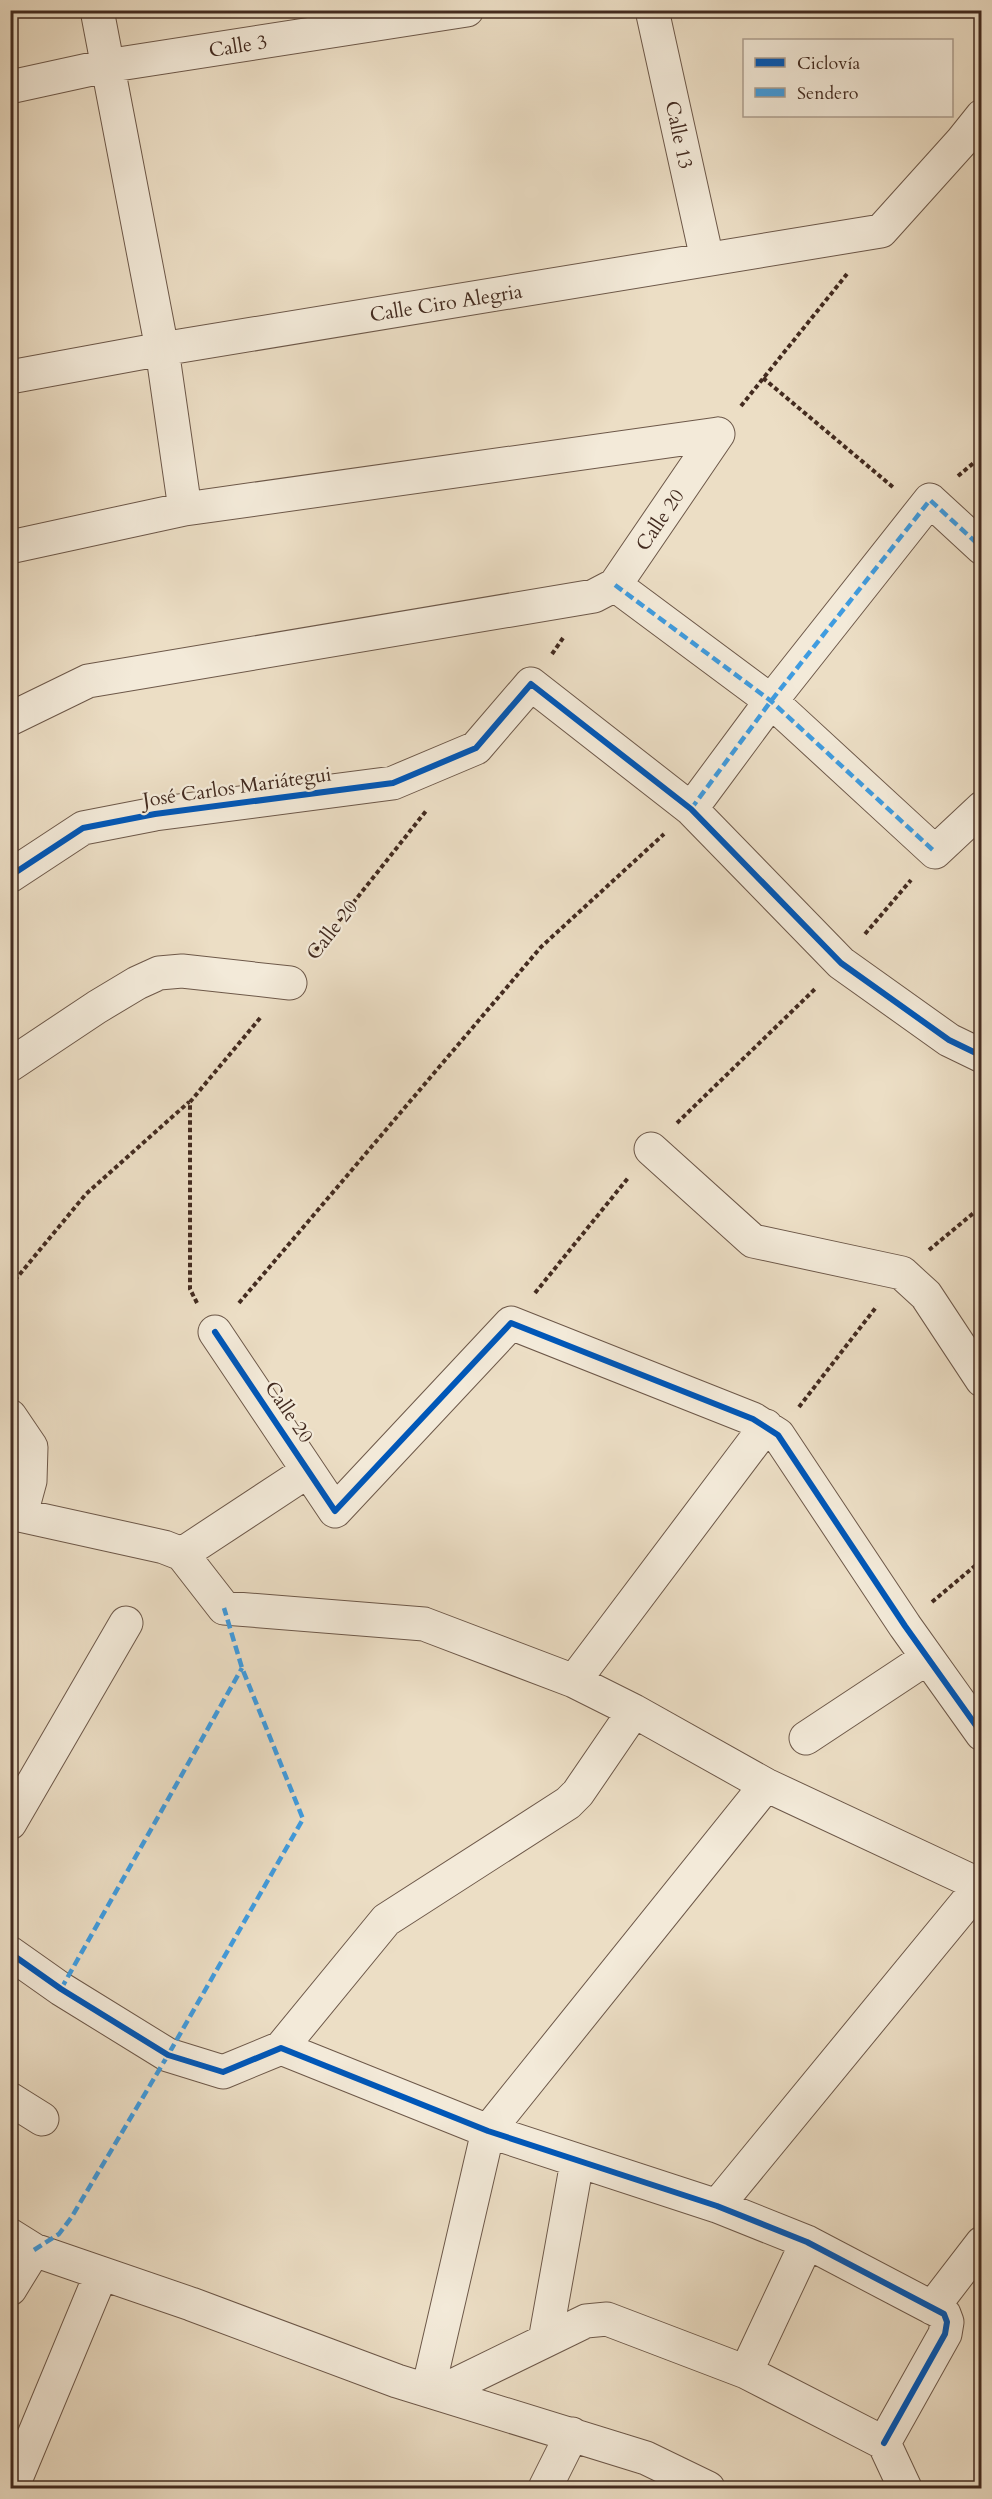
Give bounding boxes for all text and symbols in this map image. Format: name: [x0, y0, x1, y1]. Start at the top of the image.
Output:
street label: Calle 3: [207, 28, 269, 64]
legend: [743, 39, 953, 117]
text: Ciclovía: [797, 51, 861, 76]
text: Sendero: [797, 81, 859, 106]
street label: Calle 13: [659, 98, 699, 172]
street label: Calle Ciro Alegria: [368, 278, 525, 328]
street label: Calle 20: [629, 484, 691, 556]
street label: José Carlos Mariátegui: [138, 760, 333, 814]
street label: Calle 20: [300, 894, 364, 966]
street label: Calle 20: [258, 1376, 320, 1448]

